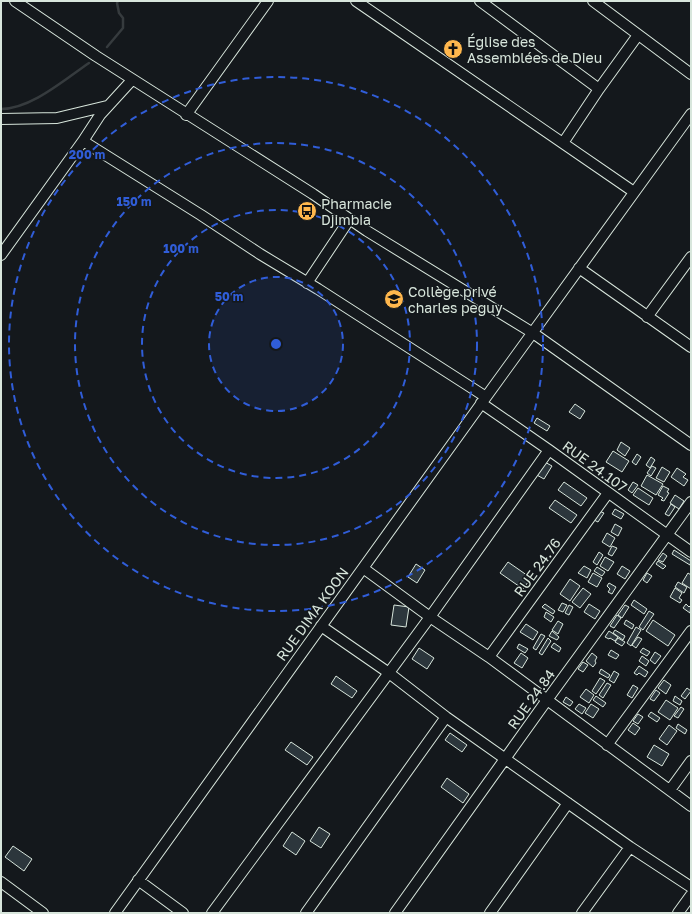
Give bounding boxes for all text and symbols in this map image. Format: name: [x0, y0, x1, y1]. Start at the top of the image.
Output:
place label: Église des Assemblées de Dieu: [467, 33, 602, 66]
church icon: Église des Assemblées de Dieu: [442, 38, 464, 60]
text: 200 m: [69, 147, 105, 162]
text: 150 m: [117, 194, 151, 209]
place label: Pharmacie Djimbia: [321, 195, 392, 228]
bus stop icon: Pharmacie Djimbia: [296, 200, 318, 222]
text: 100 m: [163, 241, 199, 256]
place label: Collège privé charles peguy: [408, 283, 503, 316]
school or university icon: Collège privé charles peguy: [383, 288, 405, 310]
text: 50 m: [215, 289, 243, 304]
centre of rings: [269, 337, 283, 351]
street label: RUE 24.107: [560, 437, 630, 495]
street label: RUE 24.76: [510, 534, 564, 600]
street label: RUE DIMA KOON: [272, 564, 352, 664]
street label: RUE 24.84: [504, 666, 558, 732]

